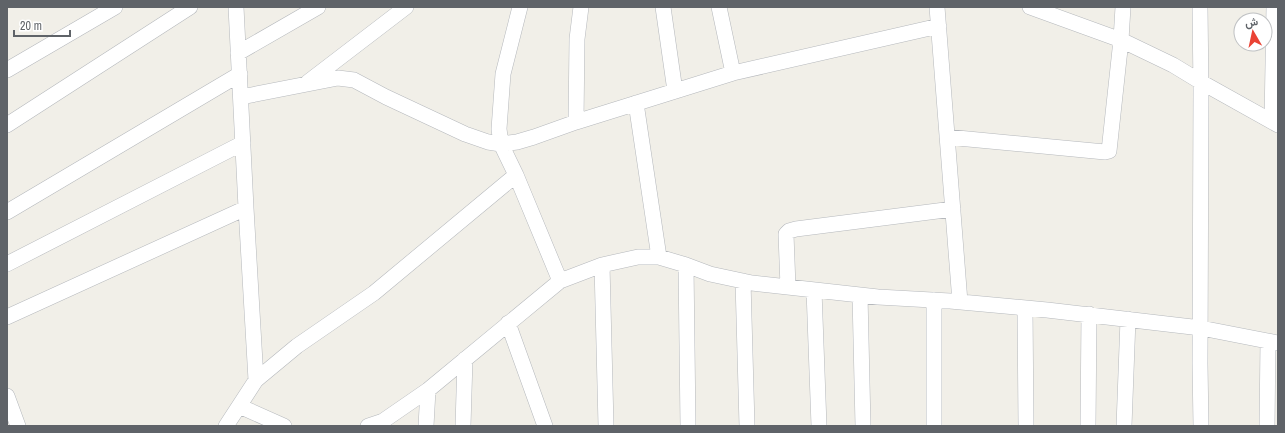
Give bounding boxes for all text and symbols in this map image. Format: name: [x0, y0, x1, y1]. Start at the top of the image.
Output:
scale bar: [14, 12, 70, 38]
north arrow: [1233, 12, 1273, 52]
text: ش: [1244, 14, 1259, 30]
text: 20 m: [20, 18, 42, 34]

